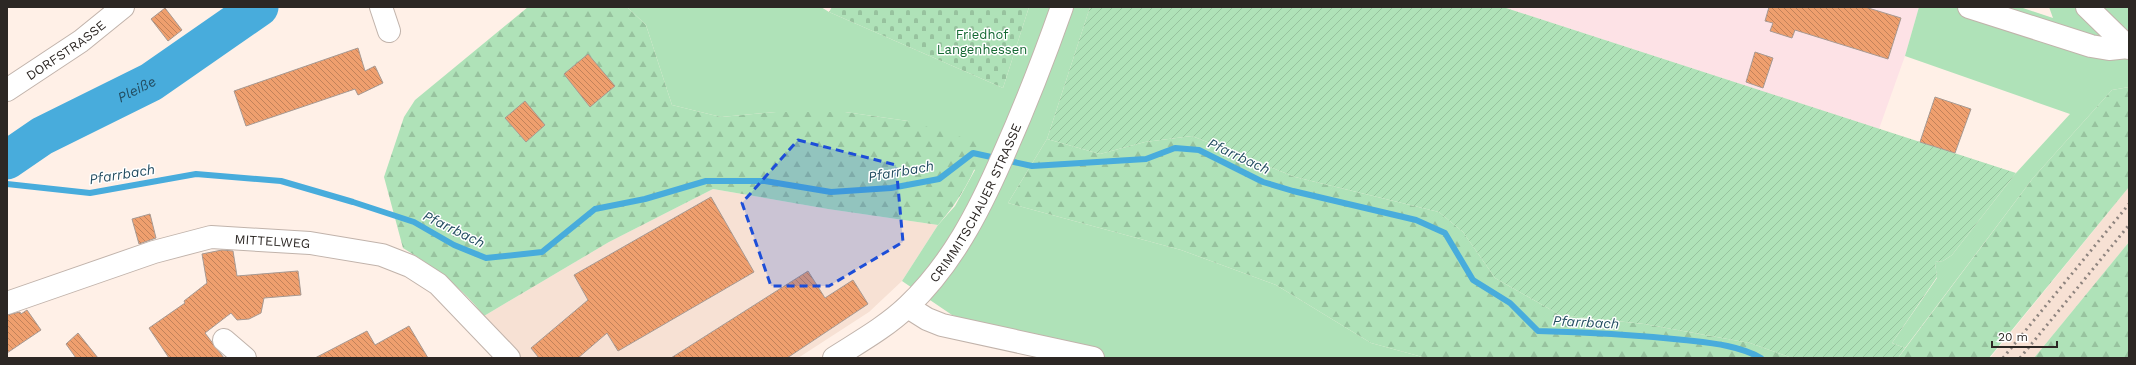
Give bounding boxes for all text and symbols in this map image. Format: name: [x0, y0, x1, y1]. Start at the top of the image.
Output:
street label: DORFSTRASSE: [23, 17, 108, 83]
park label: Friedhof Langenhessen: [937, 27, 1027, 57]
water label: Pleiße: [115, 73, 159, 105]
street label: CRIMMITSCHAUER STRASSE: [926, 121, 1024, 285]
water label: Pfarrbach: [1205, 135, 1273, 177]
water label: Pfarrbach: [867, 157, 935, 185]
water label: Pfarrbach: [88, 161, 156, 187]
water label: Pfarrbach: [421, 207, 487, 251]
street label: MITTELWEG: [234, 231, 311, 251]
water label: Pfarrbach: [1552, 312, 1620, 332]
scale bar: [1992, 323, 2057, 349]
text: 20 m: [1998, 330, 2028, 344]

